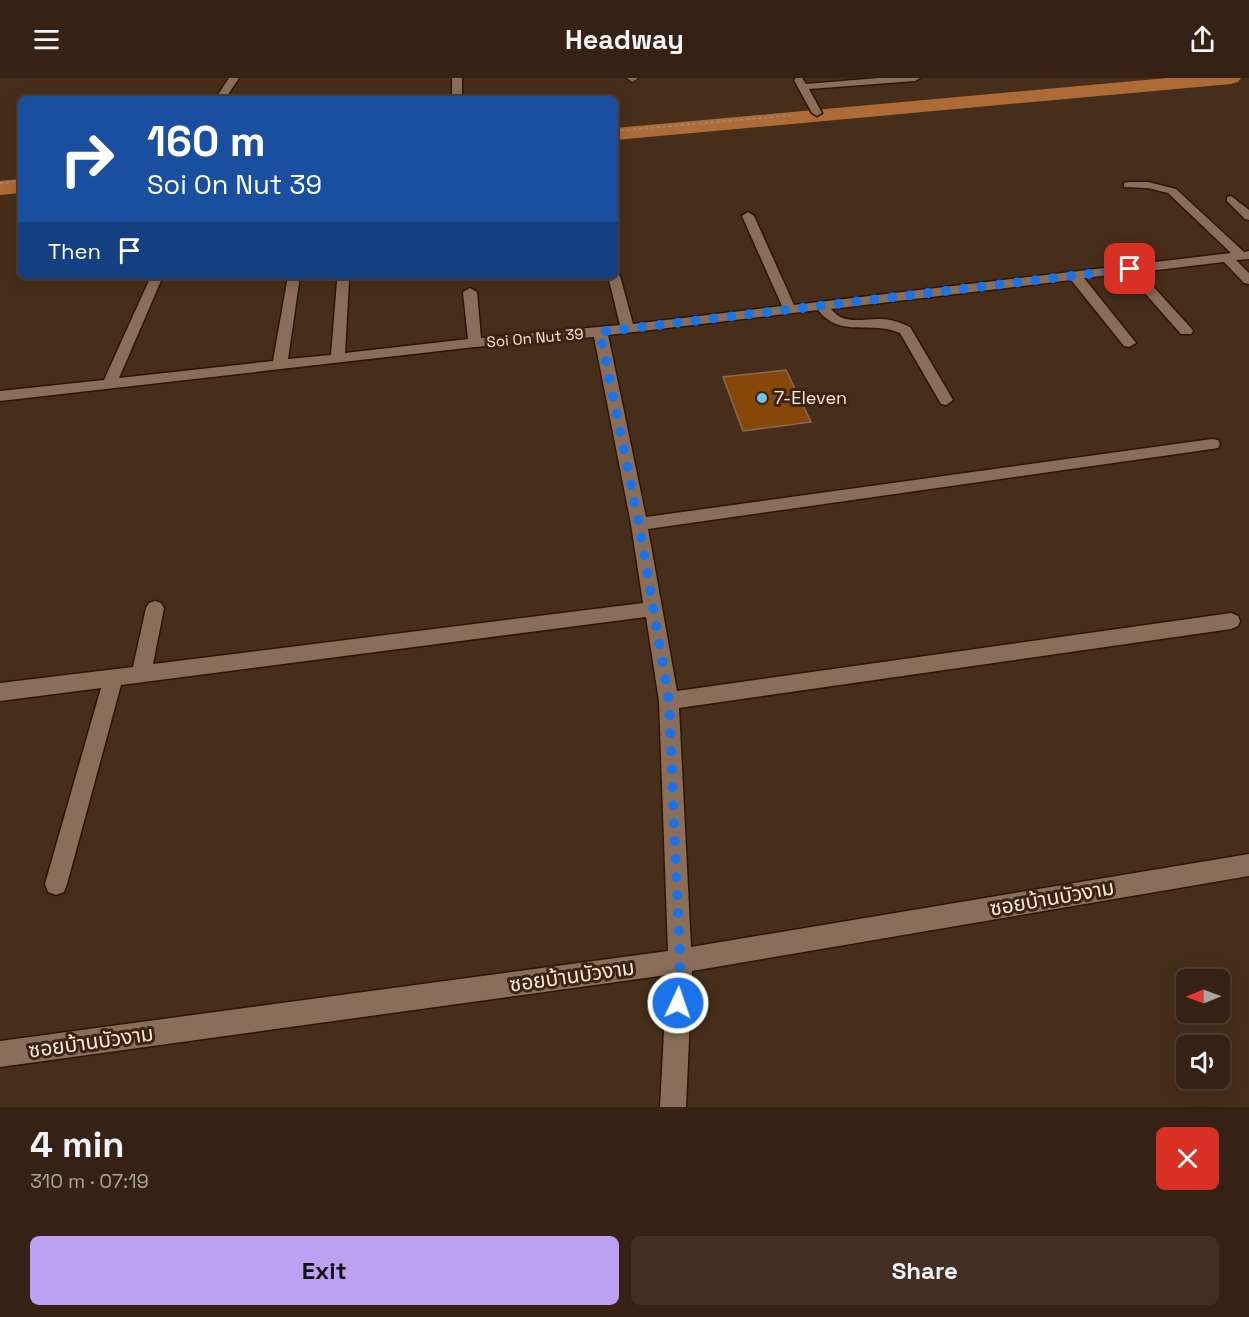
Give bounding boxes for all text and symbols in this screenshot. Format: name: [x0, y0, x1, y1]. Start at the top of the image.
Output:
text: Headway: [565, 22, 684, 57]
icon: menu: [30, 23, 63, 56]
icon: share: [1186, 23, 1219, 56]
text: 160 m: [147, 115, 266, 168]
icon: right: [48, 120, 126, 198]
text: Soi On Nut 39: [147, 167, 322, 202]
icon: arrive: [113, 234, 146, 267]
text: Then: [48, 237, 101, 265]
pin: [1104, 243, 1155, 294]
icon: arrive: [1113, 252, 1146, 285]
street label: Soi On Nut 39: [486, 324, 584, 351]
place label: 7-Eleven: [774, 386, 847, 409]
marker: 7-Eleven: [755, 391, 769, 405]
street label: ซอยบ้านบัวงาม: [988, 873, 1116, 922]
street label: ซอยบ้านบัวงาม: [508, 953, 636, 998]
north arrow: [1176, 969, 1230, 1023]
map controls: [1176, 969, 1230, 1089]
position arrow: [646, 971, 710, 1035]
street label: ซอยบ้านบัวงาม: [27, 1019, 155, 1064]
button: sound: [1176, 1035, 1230, 1089]
text: 4 min: [30, 1122, 125, 1168]
button: close: [1156, 1127, 1219, 1190]
text: 310 m · 07:19: [30, 1168, 149, 1194]
button: Exit: [30, 1236, 619, 1305]
button: Share: [631, 1236, 1219, 1305]

